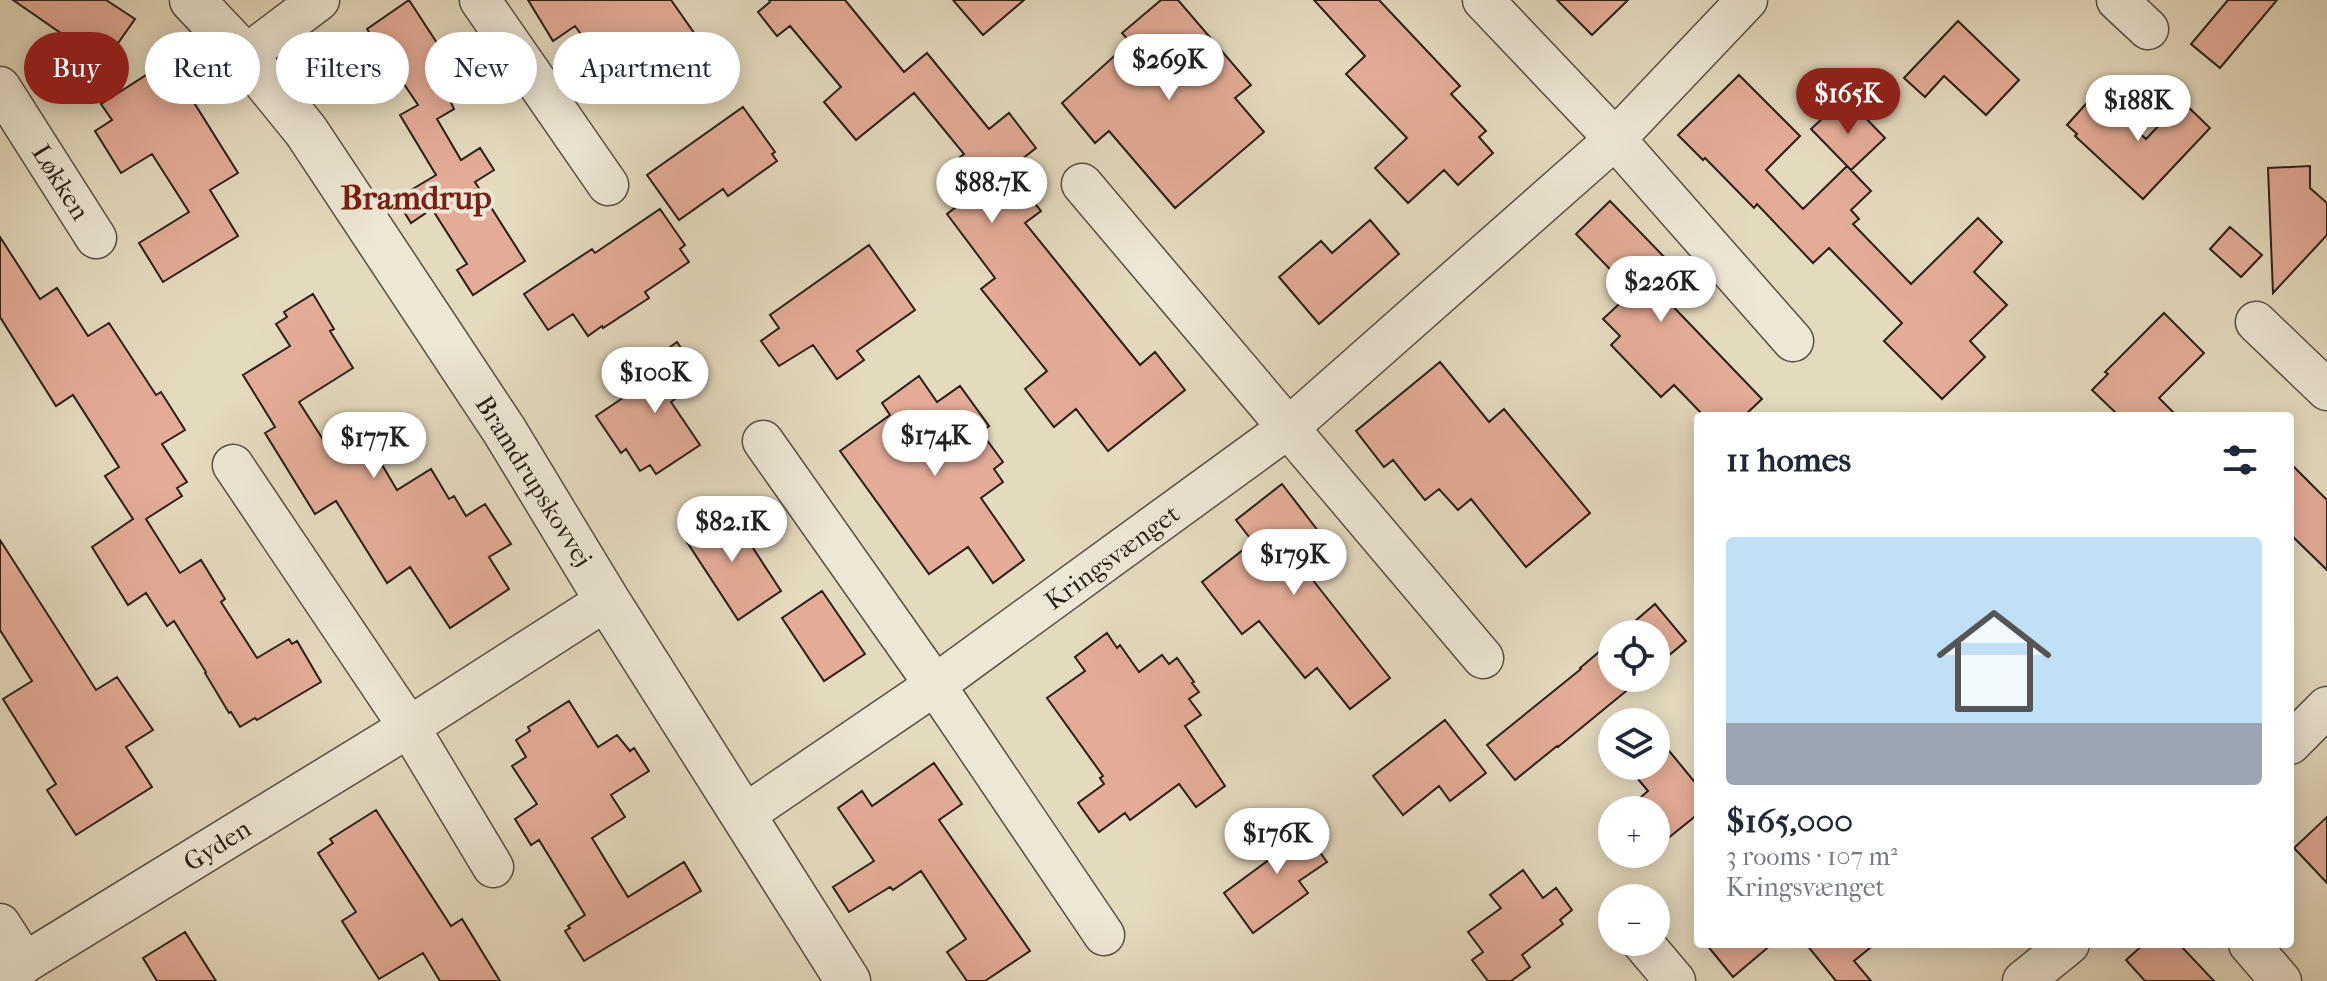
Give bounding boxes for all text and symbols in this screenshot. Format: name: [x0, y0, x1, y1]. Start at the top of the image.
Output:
chip: Buy: [24, 32, 129, 104]
chip: Rent: [145, 32, 260, 104]
chip: Filters: [276, 32, 409, 104]
chip: New: [425, 32, 537, 104]
chip: Apartment: [553, 32, 740, 104]
pin: $269K: [1113, 34, 1225, 102]
text: $269K: [1132, 44, 1206, 75]
pin: $165K: [1792, 68, 1904, 136]
pin: $188K: [2082, 75, 2194, 143]
text: $165K: [1814, 78, 1882, 109]
text: $188K: [2104, 85, 2172, 116]
street label: Løkken: [25, 139, 96, 226]
pin: $88.7K: [927, 157, 1057, 225]
text: $88.7K: [954, 167, 1030, 198]
district label: Bramdrup: [340, 178, 492, 218]
pin: $226K: [1605, 256, 1717, 324]
text: $226K: [1624, 266, 1698, 297]
pin: $100K: [599, 347, 711, 415]
text: $100K: [619, 357, 691, 388]
street label: Bramdrupskovvej: [469, 390, 599, 573]
pin: $174K: [879, 410, 991, 478]
pin: $177K: [318, 412, 430, 480]
text: $174K: [900, 420, 970, 451]
text: $177K: [340, 422, 408, 453]
icon: filters: [2218, 438, 2262, 482]
text: 11 homes: [1726, 440, 1851, 480]
pin: $82.1K: [667, 496, 797, 564]
street label: Kringsvænget: [1039, 498, 1186, 617]
text: $82.1K: [695, 506, 769, 537]
pin: $179K: [1238, 529, 1350, 597]
text: $179K: [1260, 539, 1328, 570]
icon: home: [1922, 589, 2066, 733]
map controls: [1598, 620, 1670, 956]
button: locate: [1598, 620, 1670, 692]
button: layers: [1598, 708, 1670, 780]
button: +: [1598, 796, 1670, 868]
text: $165,000: [1726, 801, 1853, 841]
pin: $176K: [1221, 808, 1333, 876]
street label: Gyden: [178, 813, 257, 878]
text: $176K: [1242, 818, 1312, 849]
text: 3 rooms · 107 m²: [1726, 841, 1898, 872]
text: Kringsvænget: [1726, 872, 1885, 903]
button: −: [1598, 884, 1670, 956]

